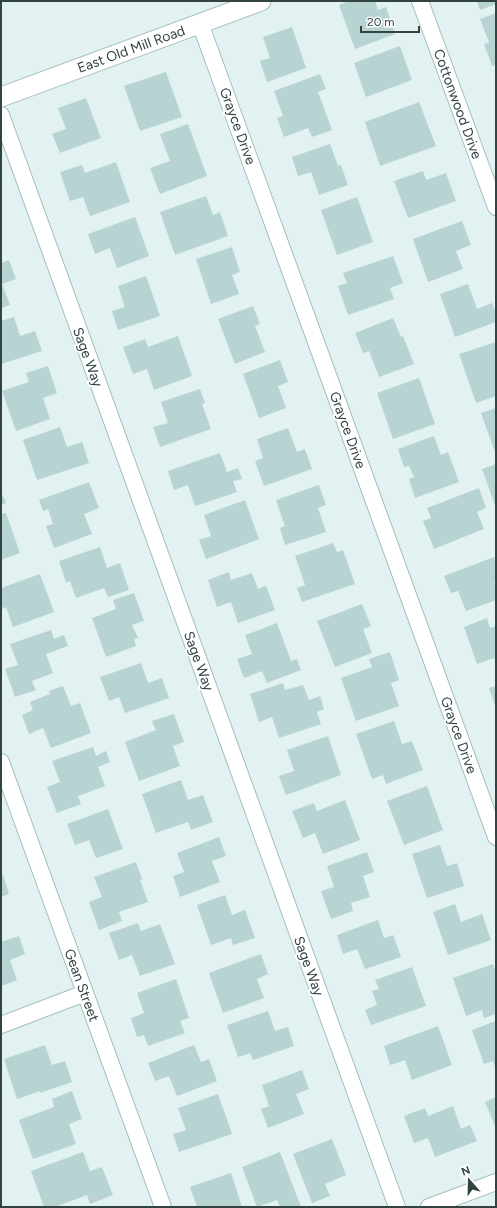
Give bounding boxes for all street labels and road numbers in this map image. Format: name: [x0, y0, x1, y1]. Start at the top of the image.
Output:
street label: East Old Mill Road: [75, 22, 187, 77]
street label: Cottonwood Drive: [430, 47, 485, 162]
street label: Grayce Drive: [216, 85, 259, 167]
street label: Sage Way: [69, 325, 106, 390]
street label: Grayce Drive: [326, 389, 369, 471]
street label: Sage Way: [180, 629, 217, 694]
street label: Grayce Drive: [437, 694, 480, 776]
street label: Sage Way: [290, 934, 327, 999]
street label: Gean Street: [61, 947, 102, 1024]

